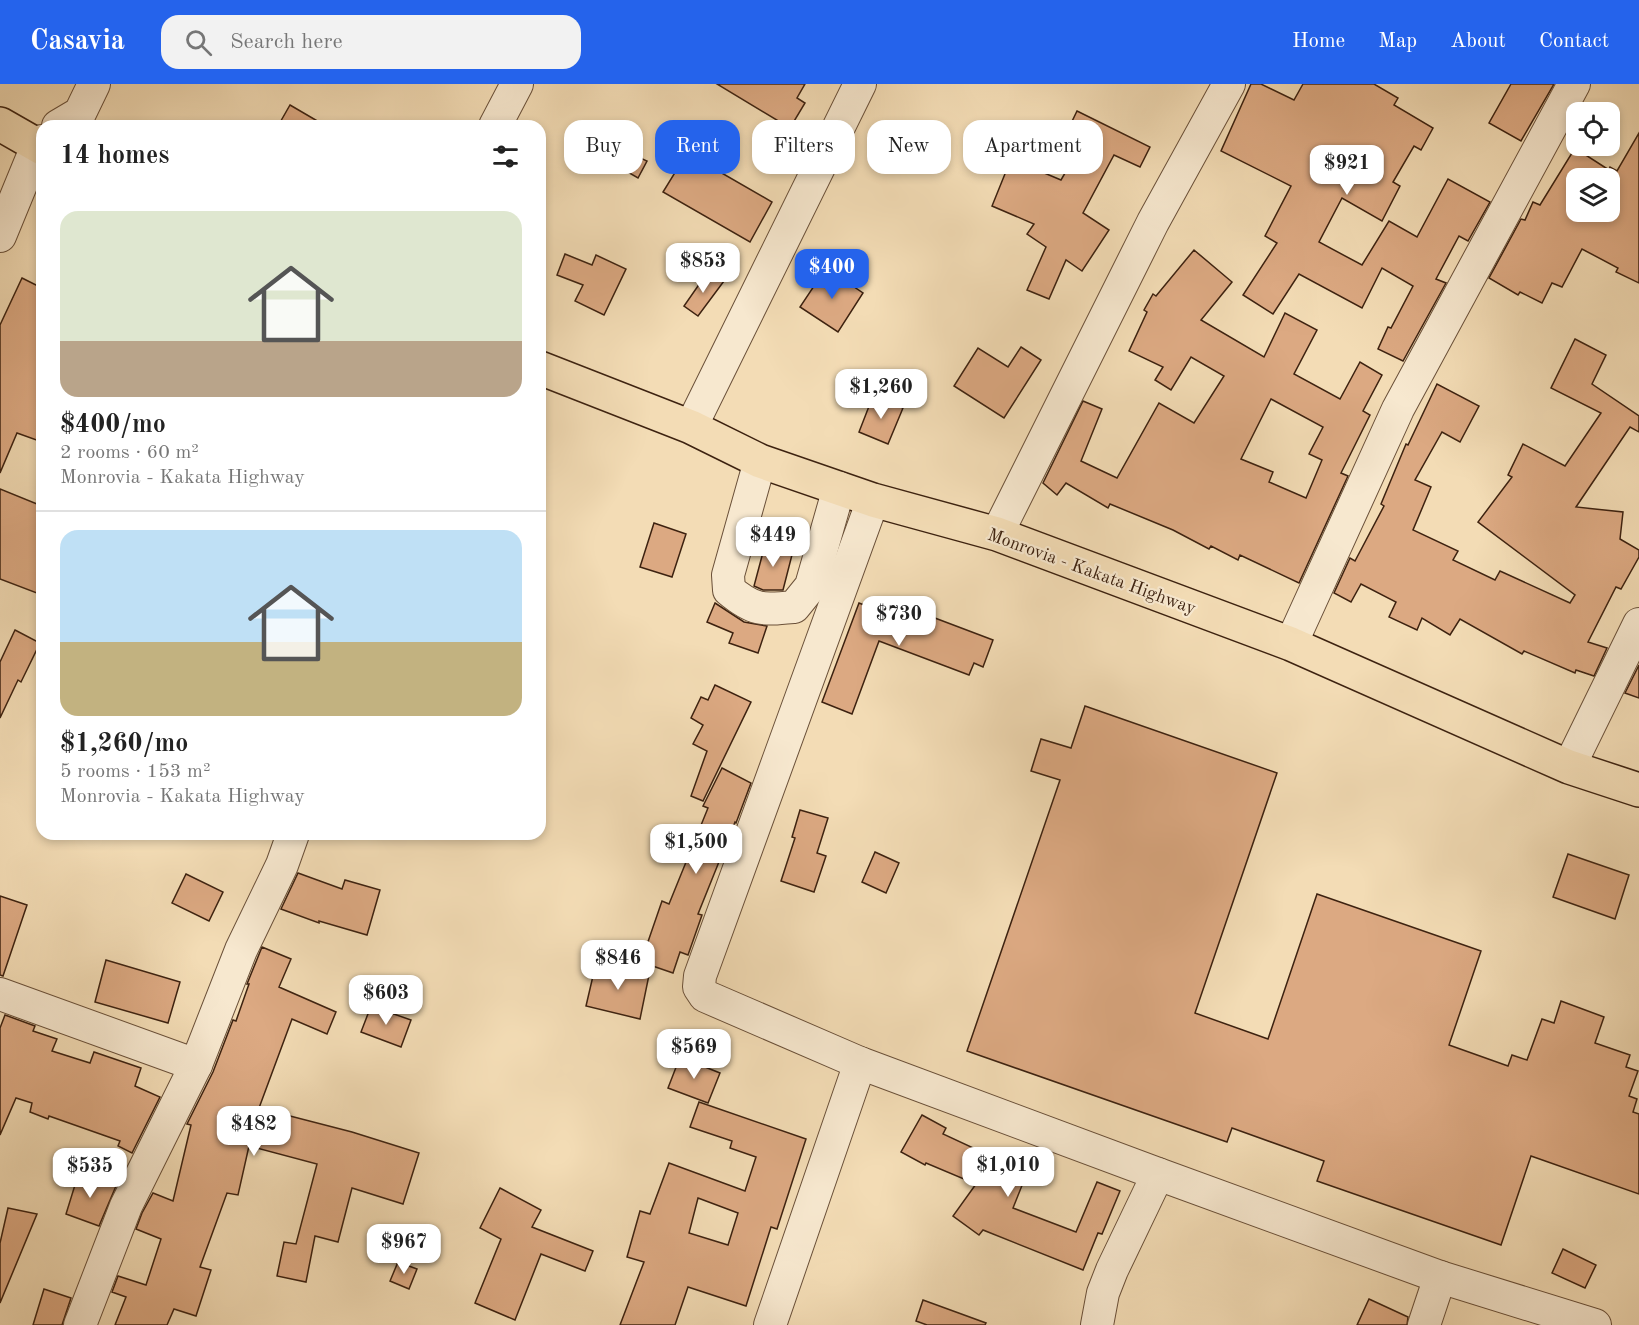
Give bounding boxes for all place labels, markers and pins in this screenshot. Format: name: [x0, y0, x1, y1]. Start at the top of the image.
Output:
pin: $921: [1311, 145, 1383, 196]
pin: $853: [667, 243, 739, 294]
pin: $400: [796, 249, 868, 300]
pin: $1,260: [832, 369, 930, 420]
pin: $449: [737, 517, 809, 568]
pin: $730: [863, 596, 935, 647]
pin: $1,500: [647, 824, 745, 875]
pin: $846: [582, 940, 654, 991]
pin: $603: [350, 975, 422, 1026]
pin: $569: [658, 1029, 730, 1080]
pin: $482: [218, 1106, 290, 1157]
pin: $1,010: [959, 1147, 1057, 1198]
pin: $535: [54, 1148, 126, 1199]
pin: $967: [368, 1224, 440, 1275]

